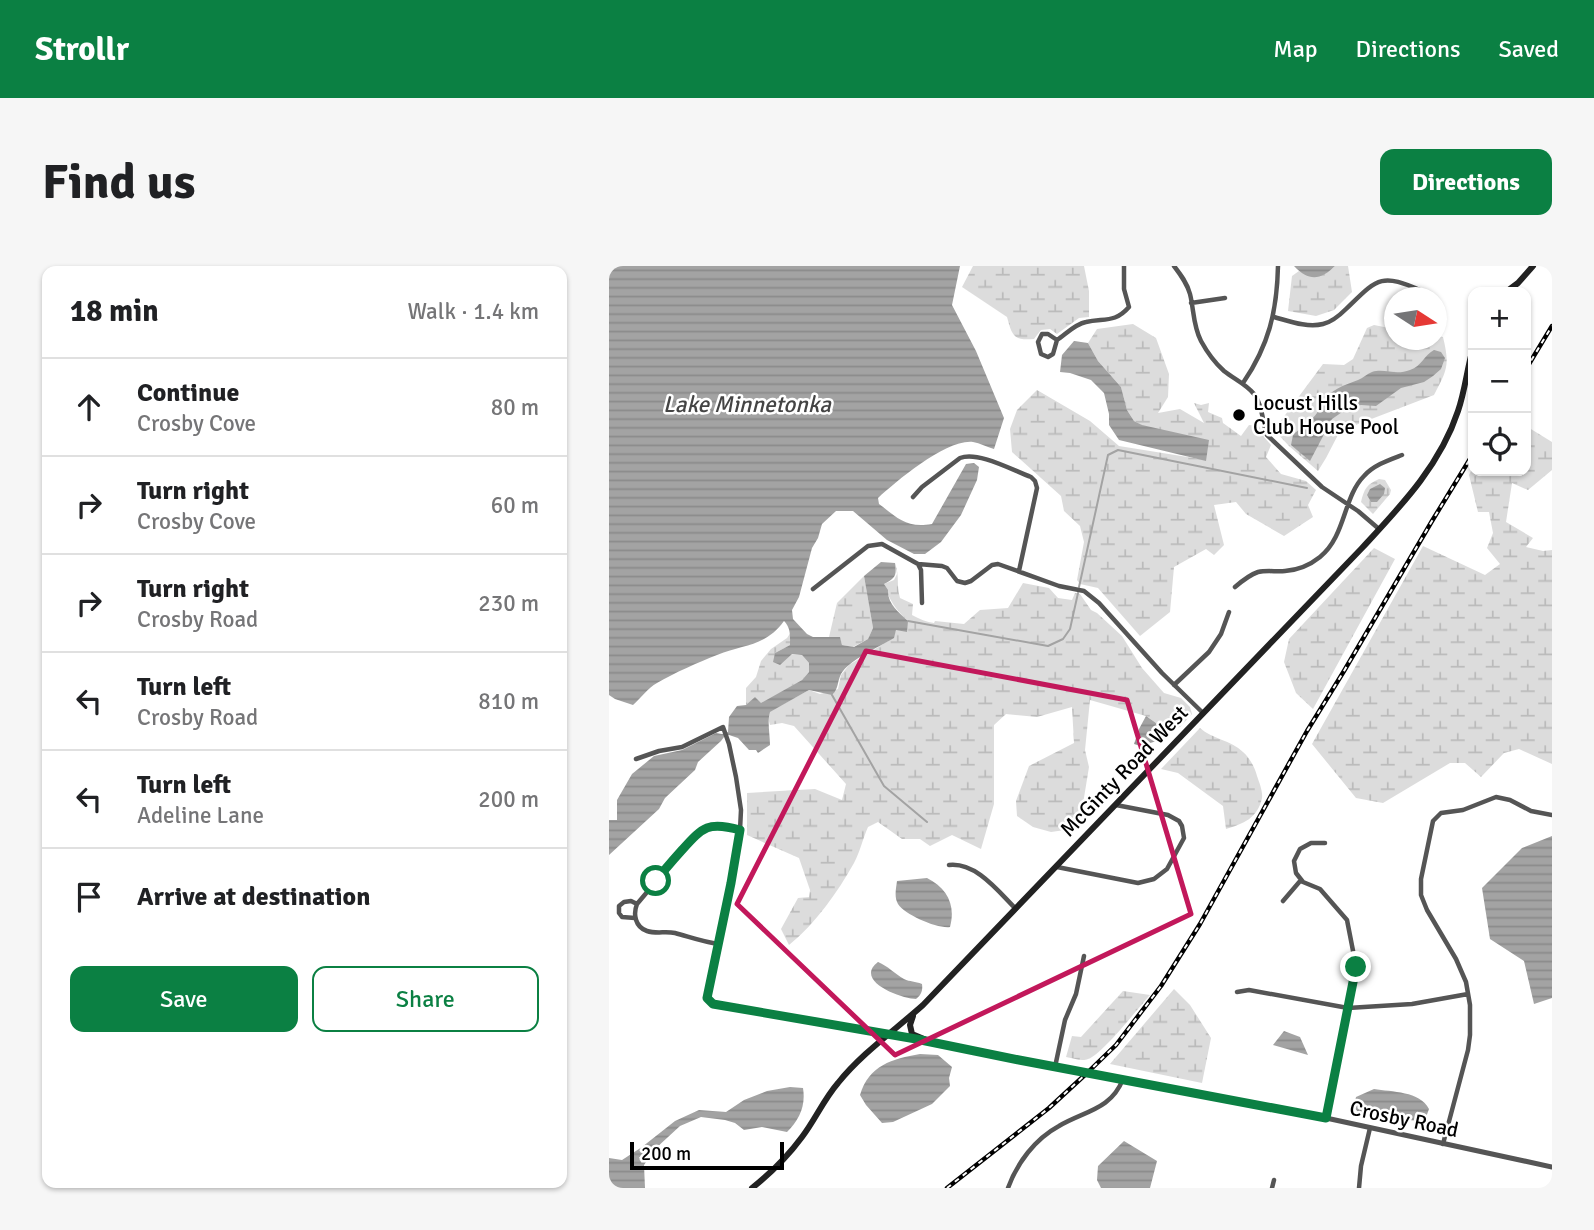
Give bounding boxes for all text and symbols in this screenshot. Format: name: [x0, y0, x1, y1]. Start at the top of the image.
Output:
text: Strollr: [35, 29, 129, 70]
text: Map: [1273, 34, 1318, 64]
text: Directions: [1356, 34, 1461, 64]
text: Saved: [1499, 34, 1559, 64]
button: Directions: [1380, 149, 1552, 215]
text: Find us: [42, 152, 195, 212]
north arrow: [1384, 287, 1447, 350]
map controls: [1468, 287, 1531, 476]
button: +: [1468, 287, 1531, 350]
text: 18 min: [70, 293, 159, 330]
text: Walk · 1.4 km: [407, 297, 539, 326]
button: −: [1468, 350, 1531, 413]
text: Continue: [137, 377, 239, 409]
icon: ahead: [70, 388, 108, 426]
water label: Lake Minnetonka: [663, 390, 832, 419]
place label: Locust Hills Club House Pool: [1253, 390, 1399, 440]
text: 80 m: [491, 393, 539, 422]
marker: Locust Hills Club House Pool: [1231, 407, 1247, 423]
text: Crosby Cove: [137, 409, 256, 438]
button: locate: [1468, 413, 1531, 476]
text: Turn right: [137, 475, 249, 507]
icon: right: [70, 486, 108, 524]
text: 60 m: [491, 491, 539, 520]
text: Crosby Cove: [137, 507, 256, 536]
text: Turn right: [137, 573, 249, 605]
icon: right: [70, 584, 108, 622]
text: 230 m: [478, 589, 539, 618]
text: Crosby Road: [137, 605, 258, 634]
text: Turn left: [137, 671, 231, 703]
icon: left: [70, 682, 108, 720]
text: 810 m: [478, 687, 539, 716]
street label: McGinty Road West: [1055, 700, 1193, 842]
text: Crosby Road: [137, 703, 258, 732]
text: Turn left: [137, 769, 231, 801]
icon: left: [70, 780, 108, 818]
text: 200 m: [478, 785, 539, 814]
text: Adeline Lane: [137, 801, 264, 830]
route start: [640, 865, 671, 896]
icon: arrive: [70, 878, 108, 916]
text: Arrive at destination: [137, 881, 370, 913]
route end: [1340, 951, 1371, 982]
button: Save: [70, 966, 298, 1032]
button: Share: [312, 966, 539, 1032]
street label: Crosby Road: [1347, 1095, 1461, 1143]
scale bar: [630, 1139, 784, 1171]
text: 200 m: [641, 1142, 691, 1166]

